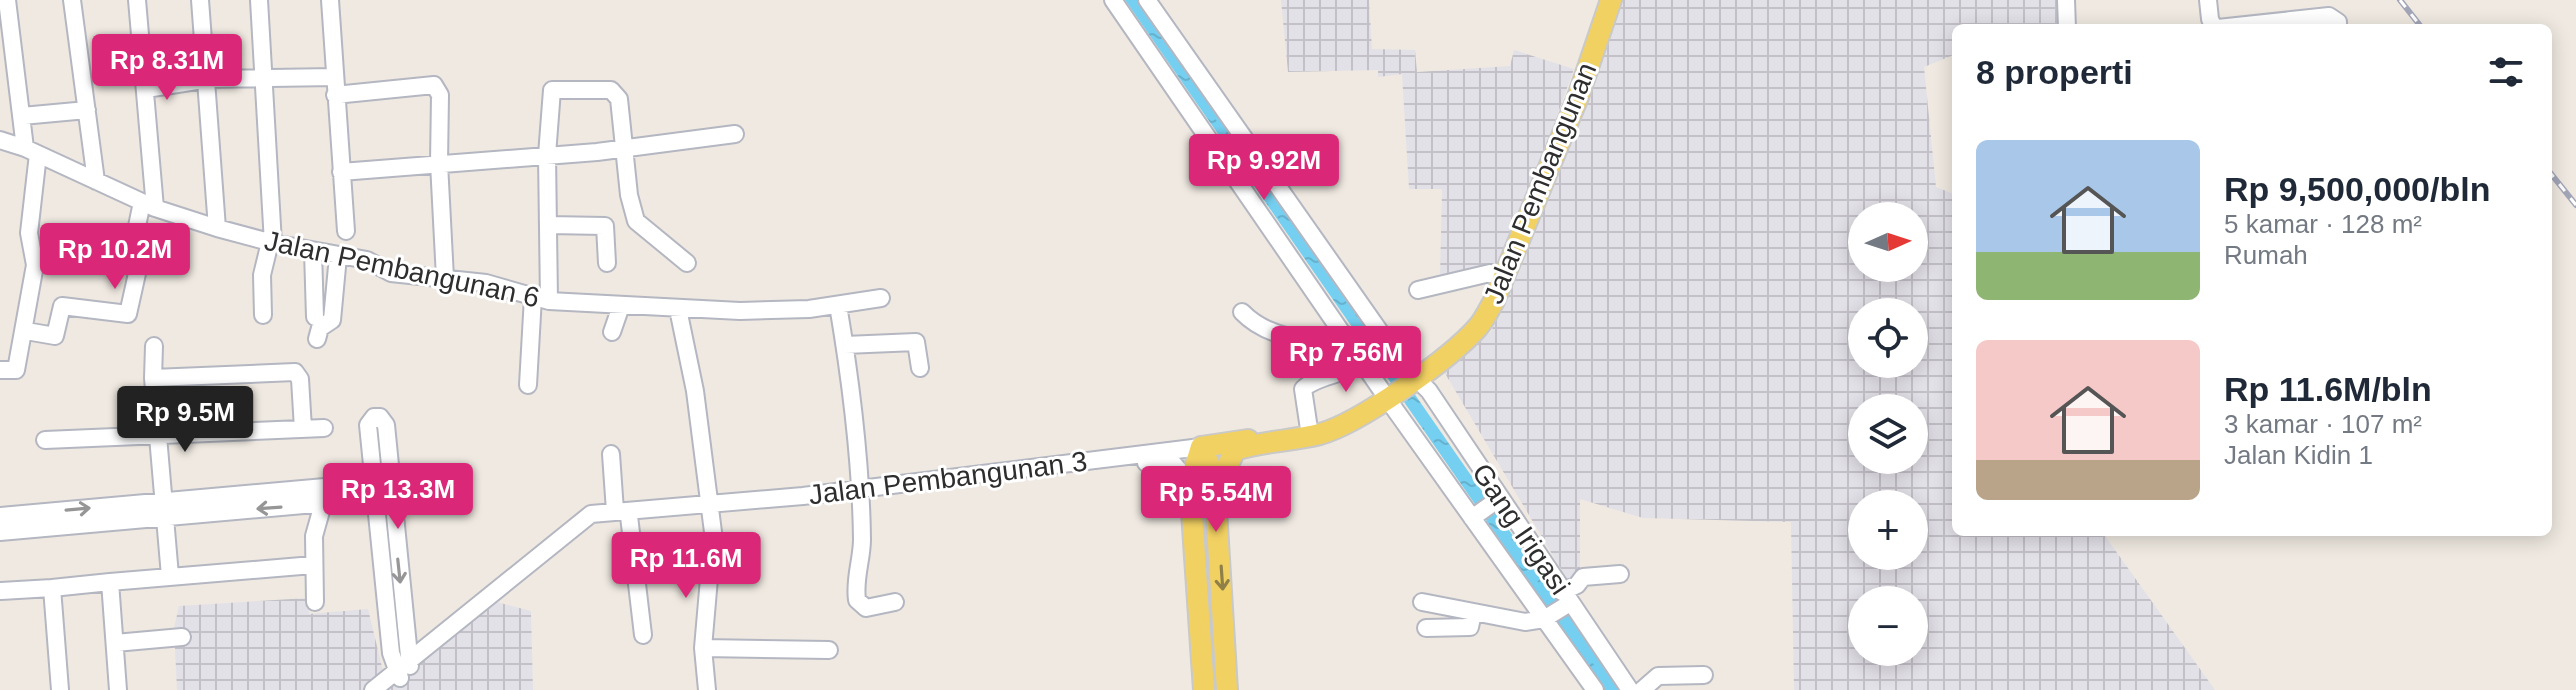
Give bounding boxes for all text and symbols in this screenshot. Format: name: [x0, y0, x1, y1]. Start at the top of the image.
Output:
pin: Rp 8.31M: [84, 34, 250, 102]
text: Rp 8.31M: [110, 45, 224, 75]
icon: filters: [2484, 50, 2528, 94]
text: 8 properti: [1976, 53, 2133, 91]
street label: Jalan Pembangunan: [1478, 58, 1602, 308]
pin: Rp 9.92M: [1181, 134, 1347, 202]
text: Rp 9.92M: [1207, 145, 1321, 175]
text: Rp 9,500,000/bln: [2224, 170, 2490, 208]
icon: home: [2040, 172, 2136, 268]
north arrow: [1848, 202, 1928, 282]
map controls: [1848, 202, 1928, 666]
text: 5 kamar · 128 m²: [2224, 209, 2422, 239]
pin: Rp 10.2M: [32, 223, 198, 291]
street label: Jalan Pembangunan 6: [262, 225, 542, 313]
text: Rp 10.2M: [58, 234, 172, 264]
text: Rumah: [2224, 240, 2308, 270]
button: locate: [1848, 298, 1928, 378]
pin: Rp 7.56M: [1263, 326, 1429, 394]
text: Rp 7.56M: [1289, 337, 1403, 367]
text: Rp 11.6M/bln: [2224, 370, 2432, 408]
icon: home: [2040, 372, 2136, 468]
pin: Rp 9.5M: [111, 386, 259, 454]
button: layers: [1848, 394, 1928, 474]
text: Rp 9.5M: [135, 397, 235, 427]
text: 3 kamar · 107 m²: [2224, 409, 2422, 439]
text: Jalan Kidin 1: [2224, 440, 2373, 470]
street label: Jalan Pembangunan 3: [807, 446, 1089, 510]
street label: Gang Irigasi: [1466, 458, 1576, 600]
pin: Rp 13.3M: [315, 463, 481, 531]
pin: Rp 5.54M: [1133, 466, 1299, 534]
text: Rp 13.3M: [341, 474, 455, 504]
text: Rp 5.54M: [1159, 477, 1273, 507]
button: +: [1848, 490, 1928, 570]
one-way arrow: [64, 501, 91, 516]
one-way arrow: [256, 501, 283, 516]
pin: Rp 11.6M: [603, 532, 769, 600]
text: Rp 11.6M: [630, 543, 742, 573]
one-way arrow: [392, 557, 407, 584]
one-way arrow: [1215, 564, 1230, 590]
button: −: [1848, 586, 1928, 666]

